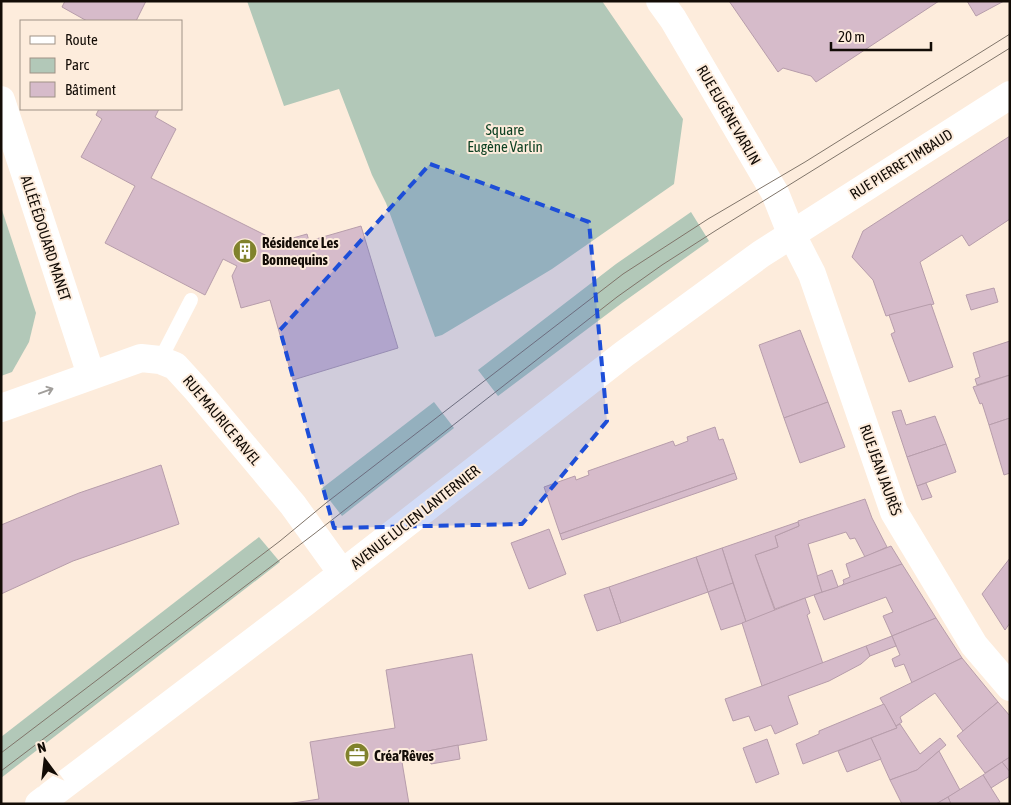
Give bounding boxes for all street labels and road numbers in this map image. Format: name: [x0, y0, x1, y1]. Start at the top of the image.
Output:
street label: RUE EUGÈNE VARLIN: [694, 62, 764, 168]
street label: RUE PIERRE TIMBAUD: [846, 126, 956, 202]
street label: ALLÉE ÉDOUARD MANET: [18, 173, 74, 303]
street label: RUE MAURICE RAVEL: [180, 372, 265, 468]
street label: RUE JEAN JAURÈS: [857, 422, 905, 518]
street label: AVENUE LUCIEN LANTERNIER: [347, 461, 483, 572]

